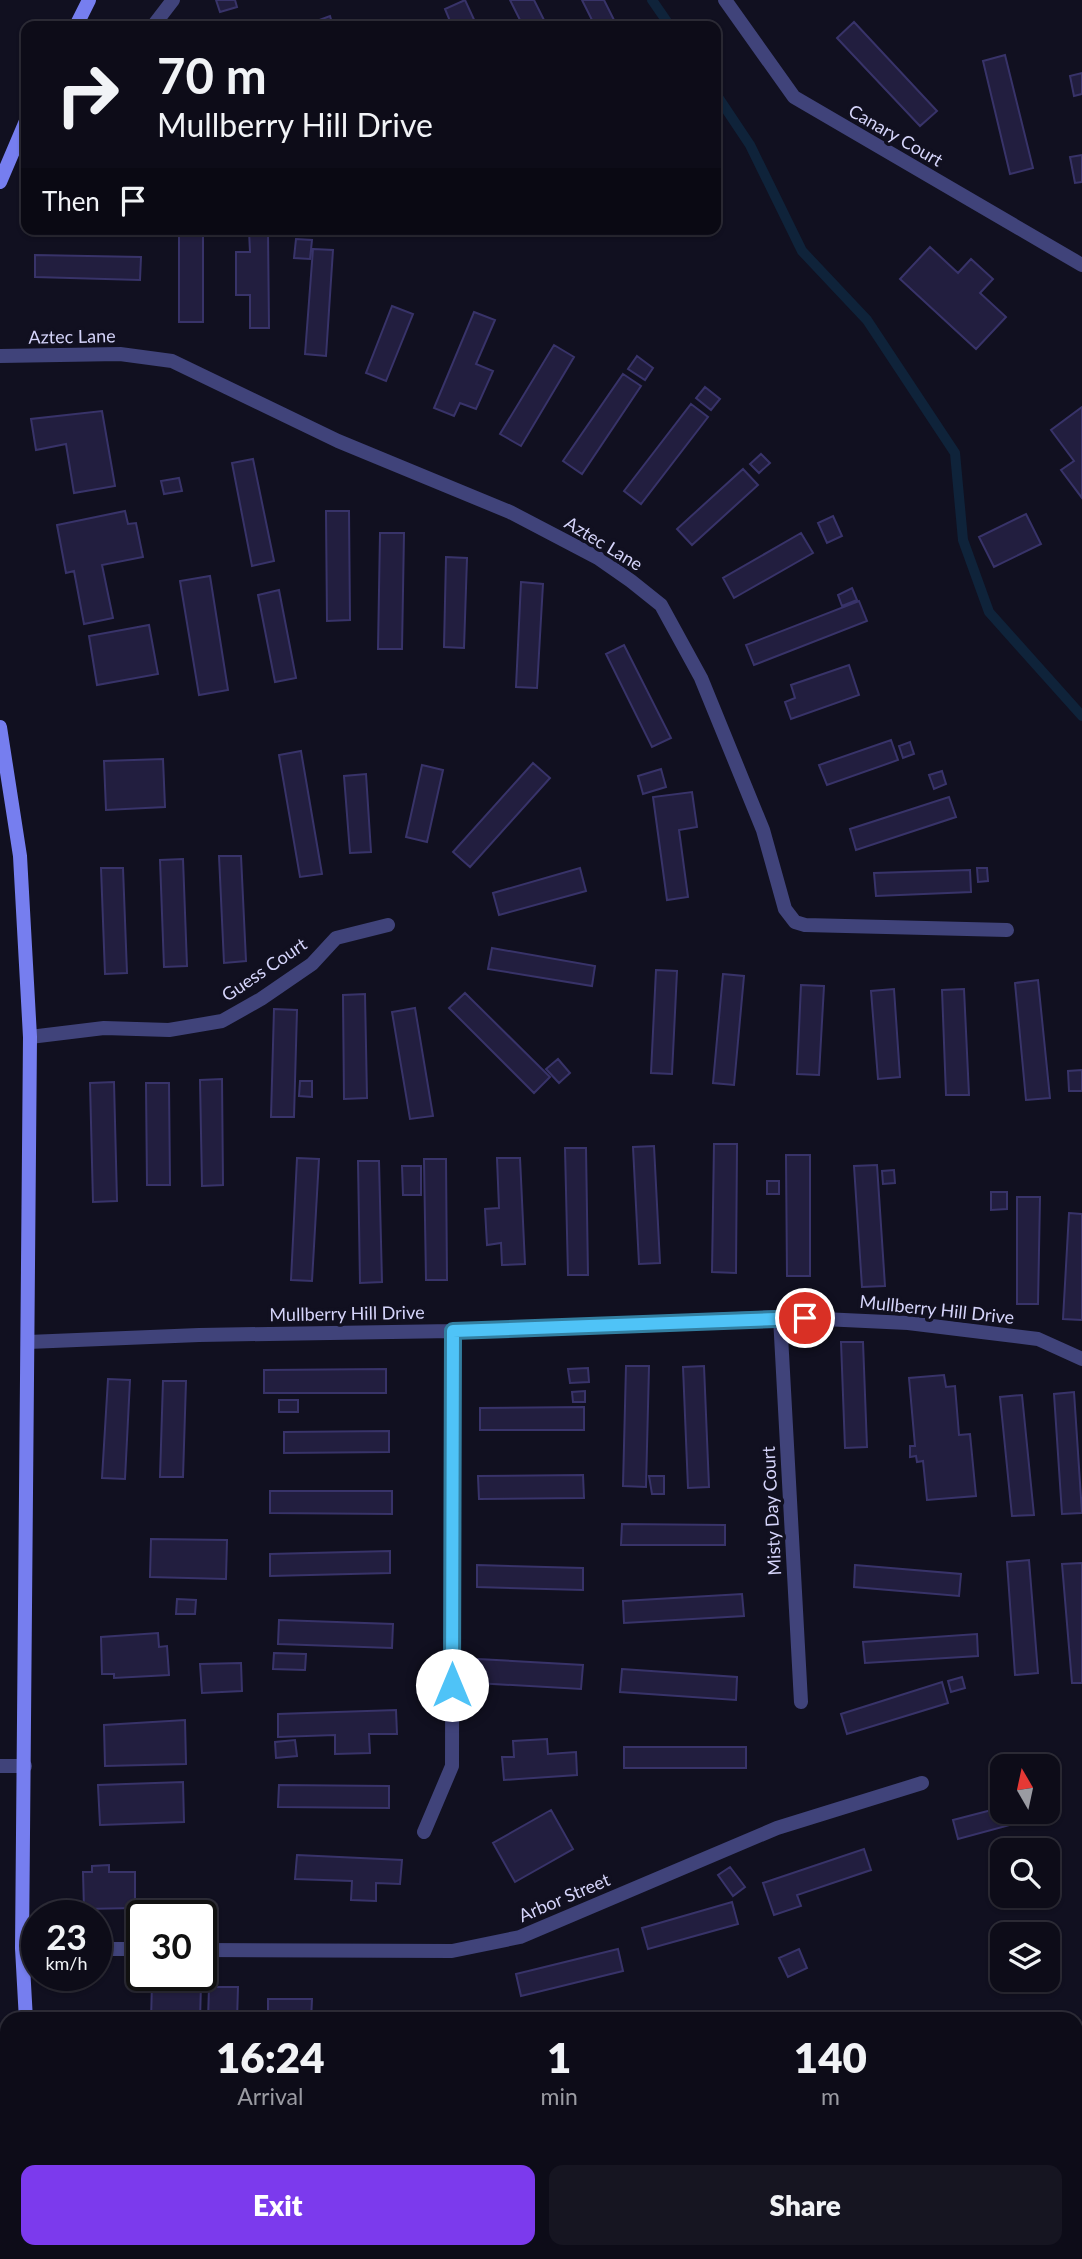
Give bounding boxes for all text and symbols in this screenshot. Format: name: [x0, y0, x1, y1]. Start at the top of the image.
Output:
text: 70 m: [157, 46, 267, 104]
icon: right: [42, 49, 133, 140]
street label: Canary Court: [845, 99, 947, 171]
text: Mullberry Hill Drive: [157, 105, 433, 144]
icon: arrive: [114, 182, 152, 220]
text: Then: [42, 185, 100, 217]
street label: Aztec Lane: [28, 324, 116, 348]
street label: Aztec Lane: [561, 511, 647, 575]
street label: Guess Court: [217, 932, 311, 1005]
pin: [775, 1288, 835, 1348]
street label: Mullberry Hill Drive: [859, 1290, 1015, 1328]
icon: arrive: [786, 1299, 824, 1337]
street label: Mullberry Hill Drive: [269, 1301, 425, 1325]
street label: Misty Day Court: [757, 1445, 785, 1576]
position arrow: [415, 1648, 489, 1722]
north arrow: [990, 1754, 1060, 1824]
map controls: [990, 1754, 1060, 1992]
button: search: [990, 1838, 1060, 1908]
street label: Arbor Street: [515, 1868, 614, 1926]
speed limit sign: 30: [126, 1900, 217, 1991]
text: 23: [46, 1915, 87, 1957]
button: layers: [990, 1922, 1060, 1992]
text: km/h: [45, 1952, 88, 1974]
text: 16:24: [216, 2032, 325, 2082]
text: 1: [547, 2032, 571, 2082]
text: 140: [794, 2032, 867, 2082]
text: Arrival: [237, 2082, 303, 2110]
text: min: [541, 2082, 578, 2110]
text: m: [821, 2082, 840, 2110]
button: Exit: [21, 2165, 535, 2245]
button: Share: [549, 2165, 1062, 2245]

